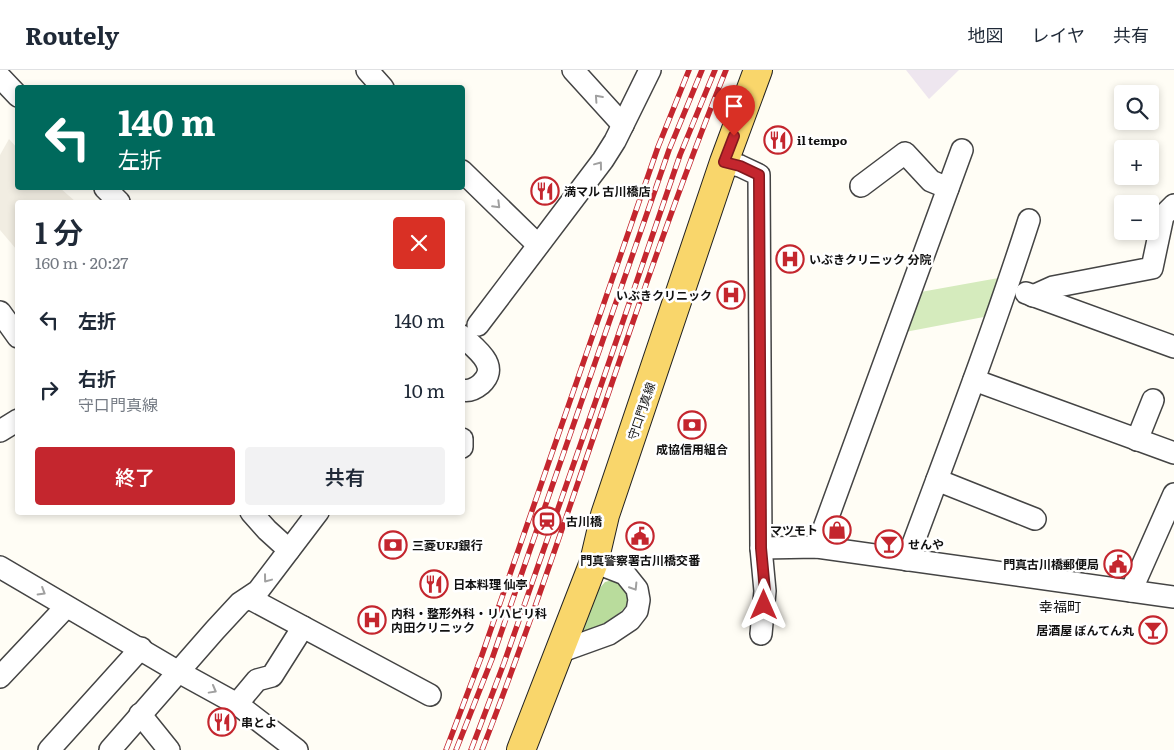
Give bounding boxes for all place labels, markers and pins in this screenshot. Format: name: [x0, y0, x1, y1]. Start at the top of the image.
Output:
pin: [713, 85, 755, 136]
restaurant icon: il tempo: [763, 125, 793, 155]
place label: il tempo: [797, 131, 848, 149]
restaurant icon: 満マル 古川橋店: [530, 176, 560, 206]
place label: 満マル 古川橋店: [564, 182, 650, 200]
hospital icon: いぶきクリニック 分院: [775, 244, 805, 274]
place label: いぶきクリニック 分院: [809, 250, 931, 268]
hospital icon: いぶきクリニック: [716, 280, 746, 310]
place label: いぶきクリニック: [616, 286, 712, 304]
bank icon: 成協信用組合: [677, 410, 707, 440]
place label: 成協信用組合: [656, 440, 728, 458]
station icon: 古川橋: [532, 506, 562, 536]
place label: 古川橋: [566, 512, 603, 530]
shop icon: マツモト: [822, 515, 852, 545]
public building icon: 門真警察署古川橋交番: [625, 521, 655, 551]
place label: マツモト: [770, 521, 818, 539]
bar icon: せんや: [874, 529, 904, 559]
bank icon: 三菱UFJ銀行: [378, 530, 408, 560]
place label: せんや: [908, 535, 944, 553]
place label: 三菱UFJ銀行: [412, 536, 483, 554]
public building icon: 門真古川橋郵便局: [1103, 549, 1133, 579]
place label: 門真警察署古川橋交番: [580, 551, 701, 569]
place label: 門真古川橋郵便局: [1003, 555, 1099, 573]
restaurant icon: 日本料理 仙亭: [419, 569, 449, 599]
place label: 日本料理 仙亭: [453, 575, 527, 593]
place label: 内科・整形外科・リハビリ科 内田クリニック: [391, 604, 547, 636]
hospital icon: 内科・整形外科・リハビリ科 内田クリニック: [357, 605, 387, 635]
bar icon: 居酒屋 ぼんてん丸: [1138, 615, 1168, 645]
place label: 居酒屋 ぼんてん丸: [1036, 621, 1134, 639]
restaurant icon: 串とよ: [207, 707, 237, 737]
place label: 串とよ: [241, 713, 277, 731]

